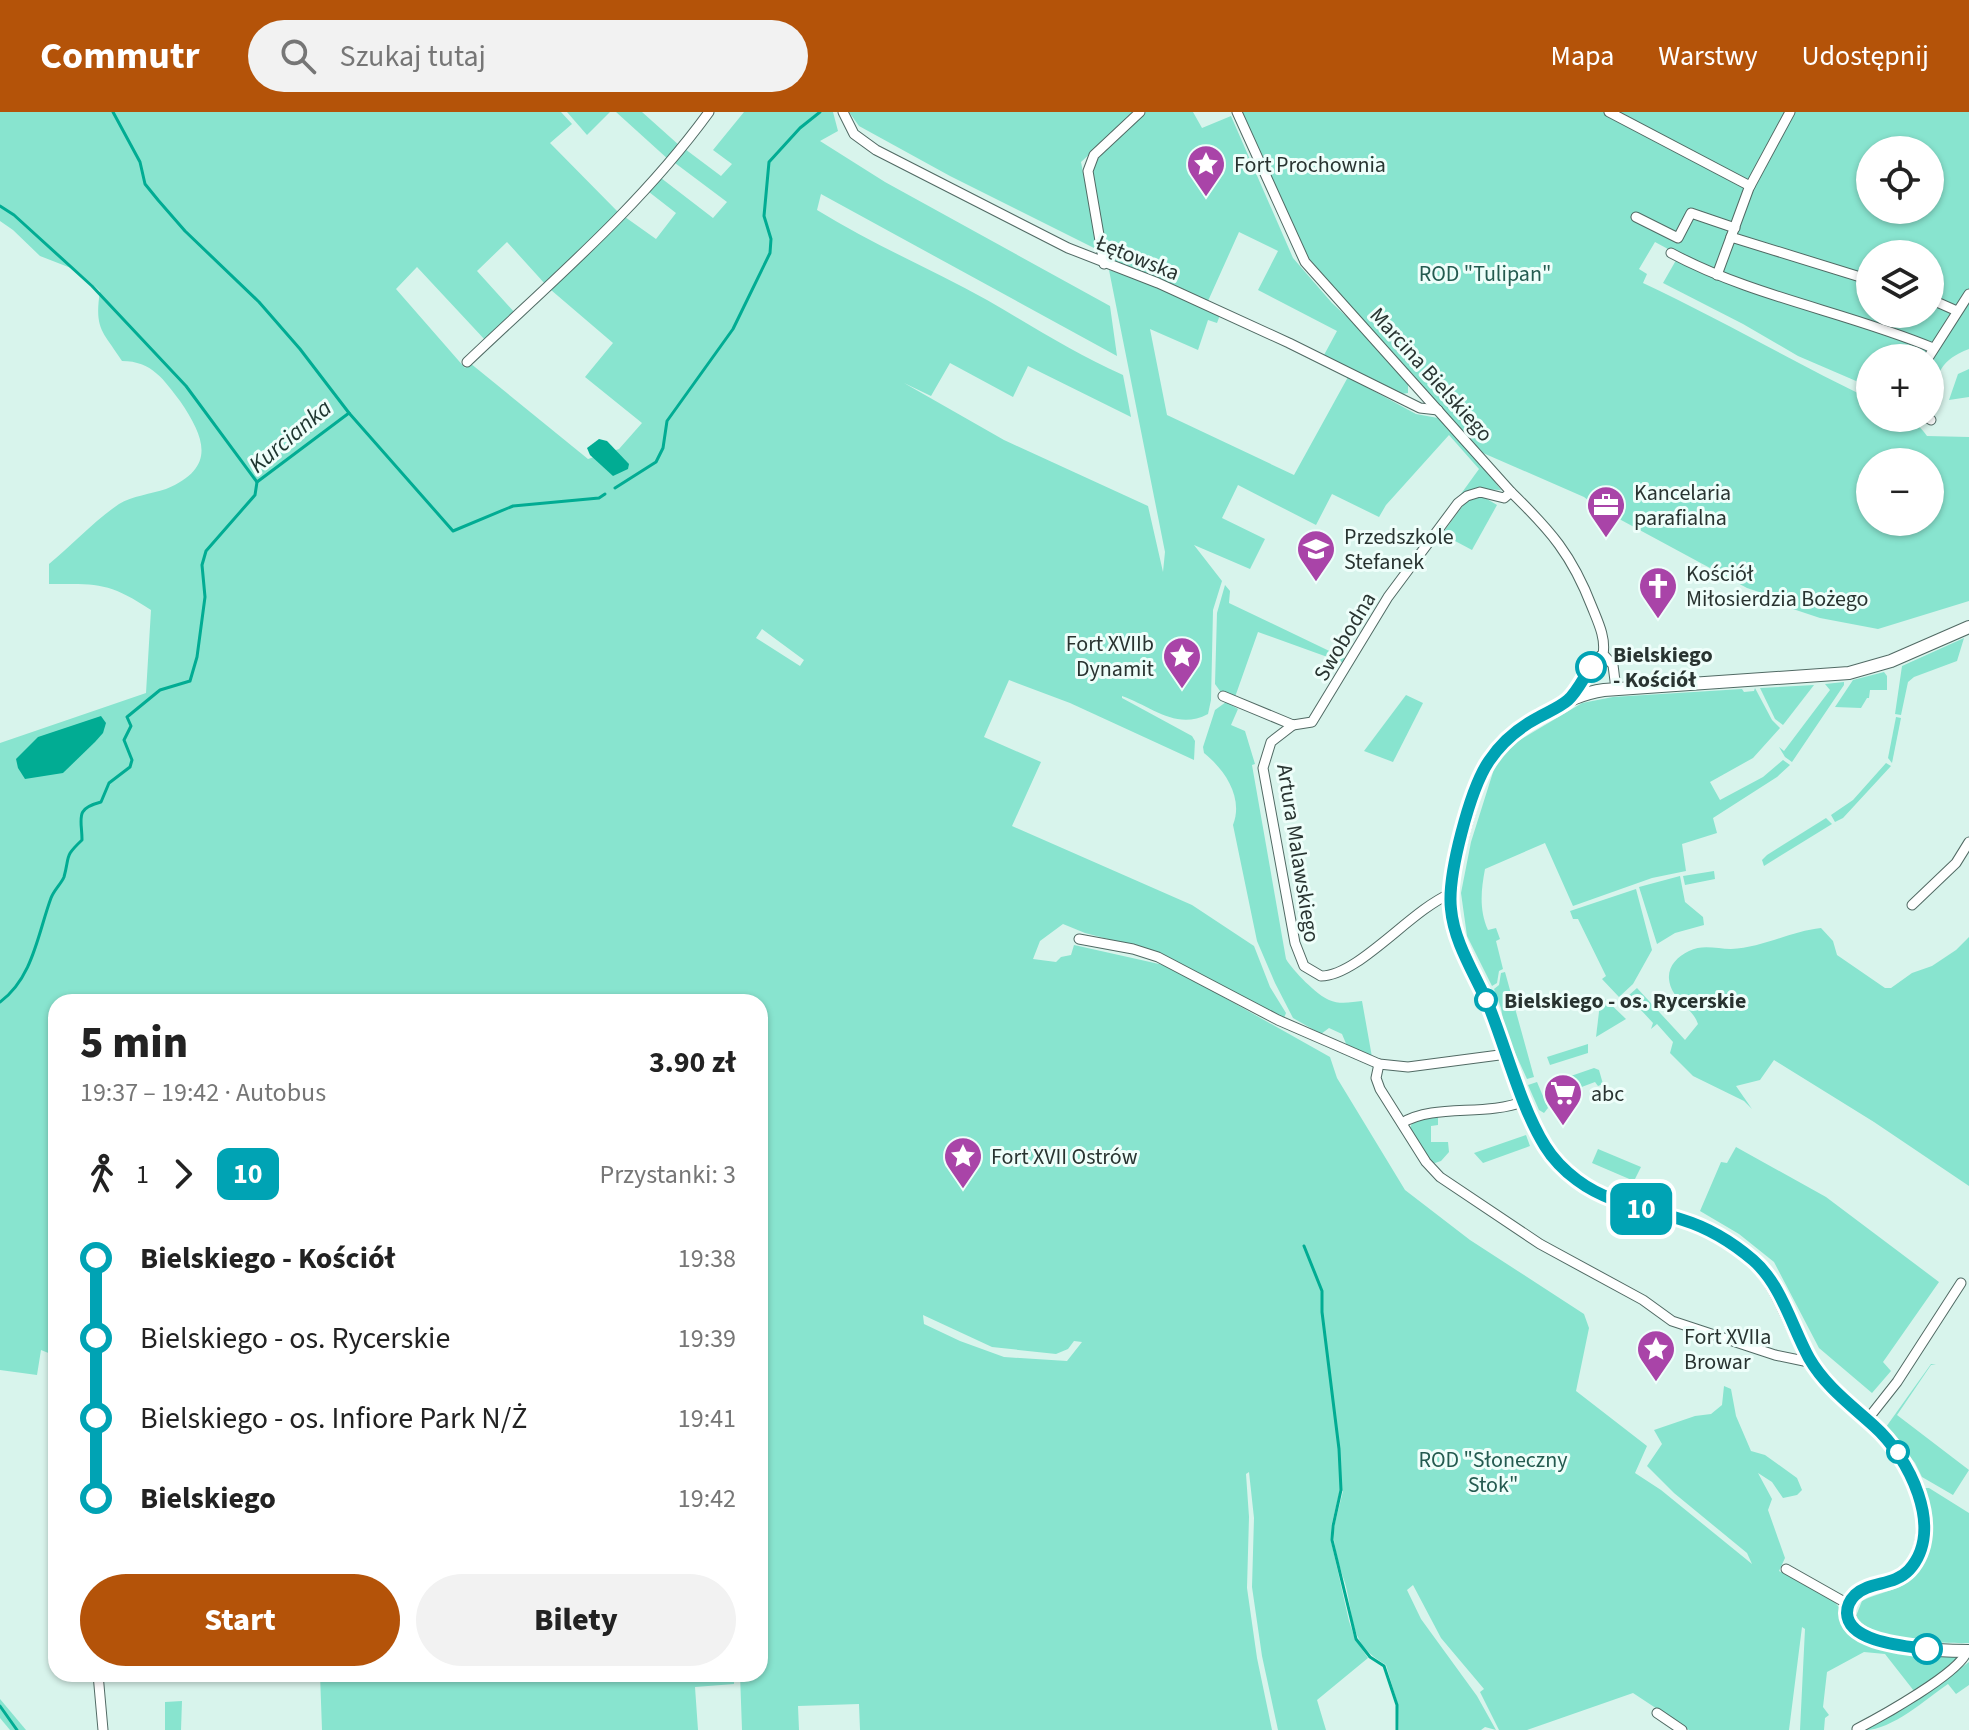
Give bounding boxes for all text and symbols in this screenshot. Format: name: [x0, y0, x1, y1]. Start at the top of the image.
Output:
search box: [248, 20, 808, 92]
text: Commutr: [40, 29, 200, 83]
icon: search: [276, 34, 320, 78]
text: Szukaj tutaj: [340, 35, 486, 78]
text: Mapa: [1551, 36, 1614, 76]
text: Warstwy: [1658, 36, 1757, 76]
text: Udostępnij: [1801, 36, 1929, 76]
map controls: [1856, 136, 1944, 536]
button: locate: [1856, 136, 1944, 224]
place icon: Fort Prochownia: [1185, 143, 1227, 198]
place label: Fort Prochownia: [1234, 149, 1386, 181]
street label: Łętowska: [1090, 226, 1184, 289]
button: layers: [1856, 240, 1944, 328]
park label: ROD "Tulipan": [1419, 258, 1551, 290]
street label: Marcina Bielskiego: [1362, 300, 1500, 449]
button: +: [1856, 344, 1944, 432]
water label: Kurcianka: [241, 391, 340, 482]
button: −: [1856, 448, 1944, 536]
place label: Kancelaria parafialna: [1634, 477, 1731, 534]
office icon: Kancelaria parafialna: [1585, 484, 1627, 539]
place label: Przedszkole Stefanek: [1344, 521, 1454, 578]
school or university icon: Przedszkole Stefanek: [1295, 528, 1337, 583]
place label: Kościół Miłosierdzia Bożego: [1686, 558, 1869, 615]
church icon: Kościół Miłosierdzia Bożego: [1637, 565, 1679, 620]
street label: Swobodna: [1306, 586, 1384, 687]
place label: Fort XVIIb Dynamit: [1066, 628, 1155, 685]
place icon: Fort XVIIb Dynamit: [1161, 635, 1203, 690]
place label: Bielskiego - Kościół: [1613, 639, 1713, 696]
marker: Bielskiego - Kościół: [1576, 652, 1606, 682]
street label: Artura Malawskiego: [1268, 762, 1328, 945]
place label: Bielskiego - os. Rycerskie: [1504, 985, 1746, 1017]
marker: Bielskiego - os. Rycerskie: [1475, 989, 1497, 1011]
text: 5 min: [80, 1012, 188, 1075]
text: 3.90 zł: [649, 1041, 736, 1084]
supermarket icon: abc: [1542, 1072, 1584, 1127]
text: 19:37 – 19:42 · Autobus: [80, 1074, 326, 1111]
place label: abc: [1591, 1078, 1624, 1110]
place icon: Fort XVII Ostrów: [942, 1135, 984, 1190]
place label: Fort XVII Ostrów: [991, 1141, 1138, 1173]
icon: walk: [80, 1152, 124, 1196]
icon: forward: [161, 1152, 205, 1196]
text: 10: [233, 1154, 263, 1194]
text: 1: [136, 1156, 149, 1193]
text: Przystanki: 3: [599, 1156, 736, 1193]
line badge: 10: [1605, 1183, 1677, 1235]
text: 10: [1626, 1189, 1656, 1229]
text: Bielskiego - Kościół: [140, 1237, 395, 1280]
text: 19:38: [678, 1240, 736, 1277]
text: Bielskiego - os. Rycerskie: [140, 1317, 450, 1360]
text: 19:39: [678, 1320, 736, 1357]
place label: Fort XVIIa Browar: [1684, 1321, 1771, 1378]
place icon: Fort XVIIa Browar: [1635, 1328, 1677, 1383]
text: Bielskiego - os. Infiore Park N/Ż: [140, 1397, 527, 1440]
text: 19:41: [678, 1400, 736, 1437]
unlabelled marker: [1887, 1441, 1909, 1463]
park label: ROD "Słoneczny Stok": [1418, 1444, 1568, 1501]
text: Bielskiego: [140, 1477, 276, 1520]
text: 19:42: [678, 1480, 736, 1517]
button: Start: [80, 1574, 400, 1666]
button: Bilety: [416, 1574, 736, 1666]
unlabelled marker: [1912, 1634, 1942, 1664]

